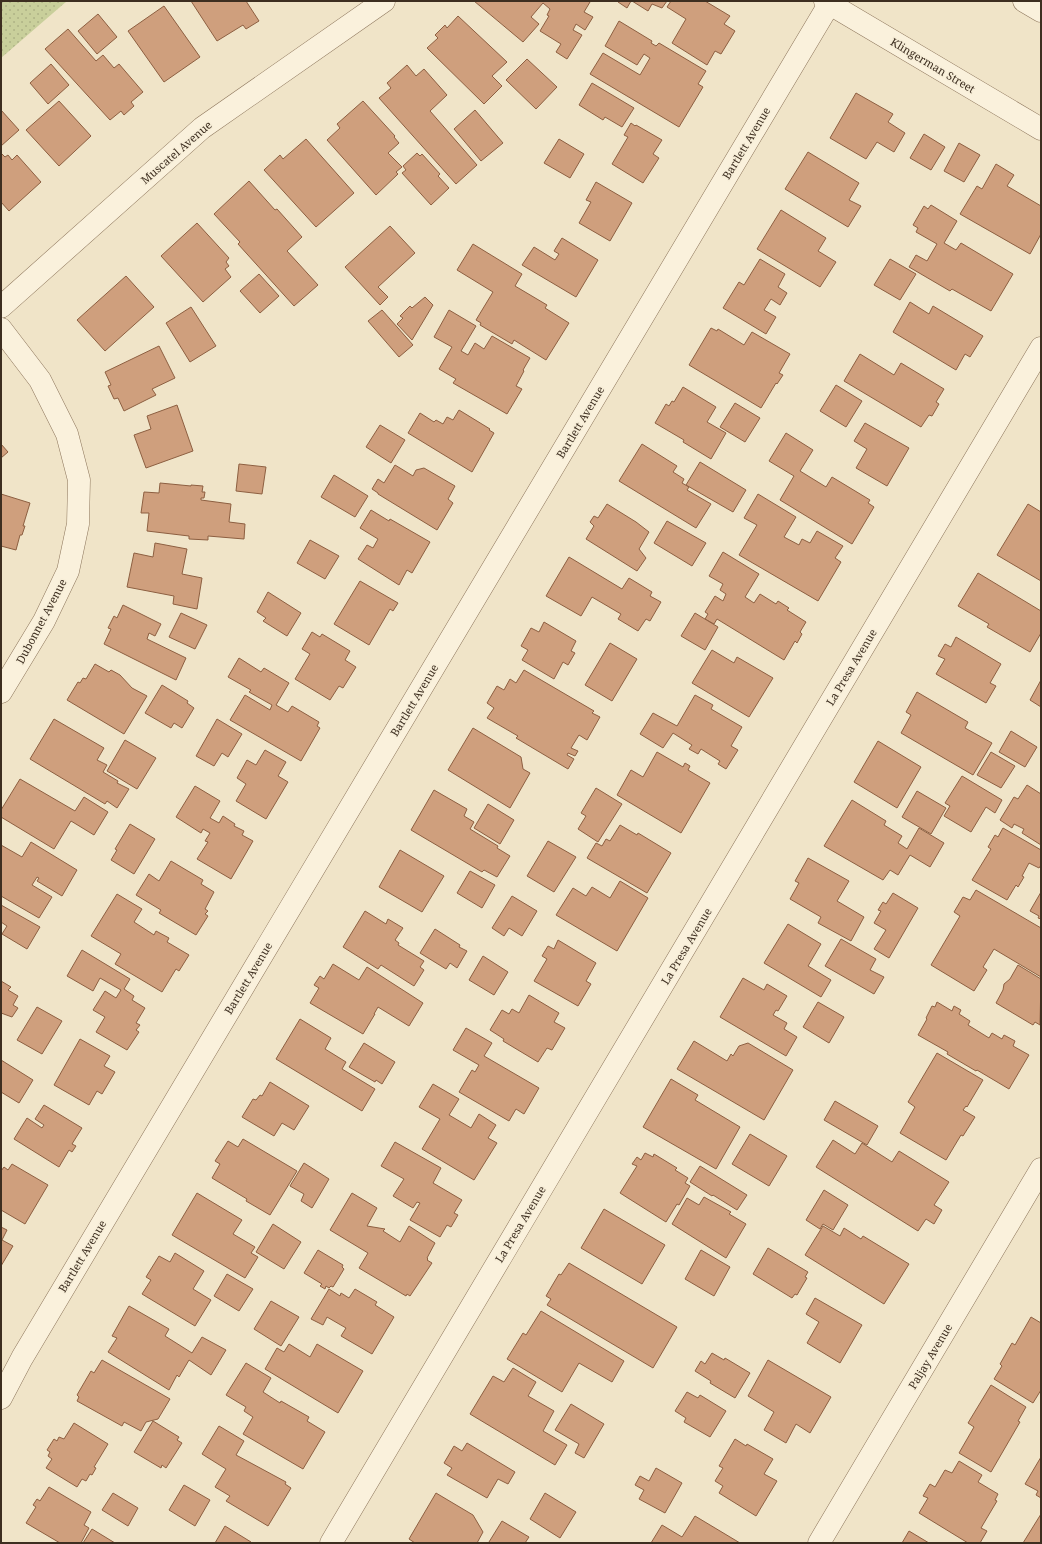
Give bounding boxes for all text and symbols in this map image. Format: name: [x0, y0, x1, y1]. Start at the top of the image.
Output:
street label: Klingerman Street: [888, 34, 978, 96]
street label: Bartlett Avenue: [719, 104, 774, 182]
street label: Muscatel Avenue: [137, 117, 215, 187]
street label: Bartlett Avenue: [553, 383, 608, 461]
street label: Dubonnet Avenue: [12, 576, 70, 666]
street label: La Presa Avenue: [822, 626, 880, 708]
street label: Bartlett Avenue: [387, 661, 442, 739]
street label: La Presa Avenue: [657, 905, 715, 987]
street label: Bartlett Avenue: [221, 939, 276, 1017]
street label: La Presa Avenue: [491, 1183, 549, 1265]
street label: Bartlett Avenue: [55, 1217, 110, 1295]
street label: Paljay Avenue: [905, 1320, 956, 1392]

